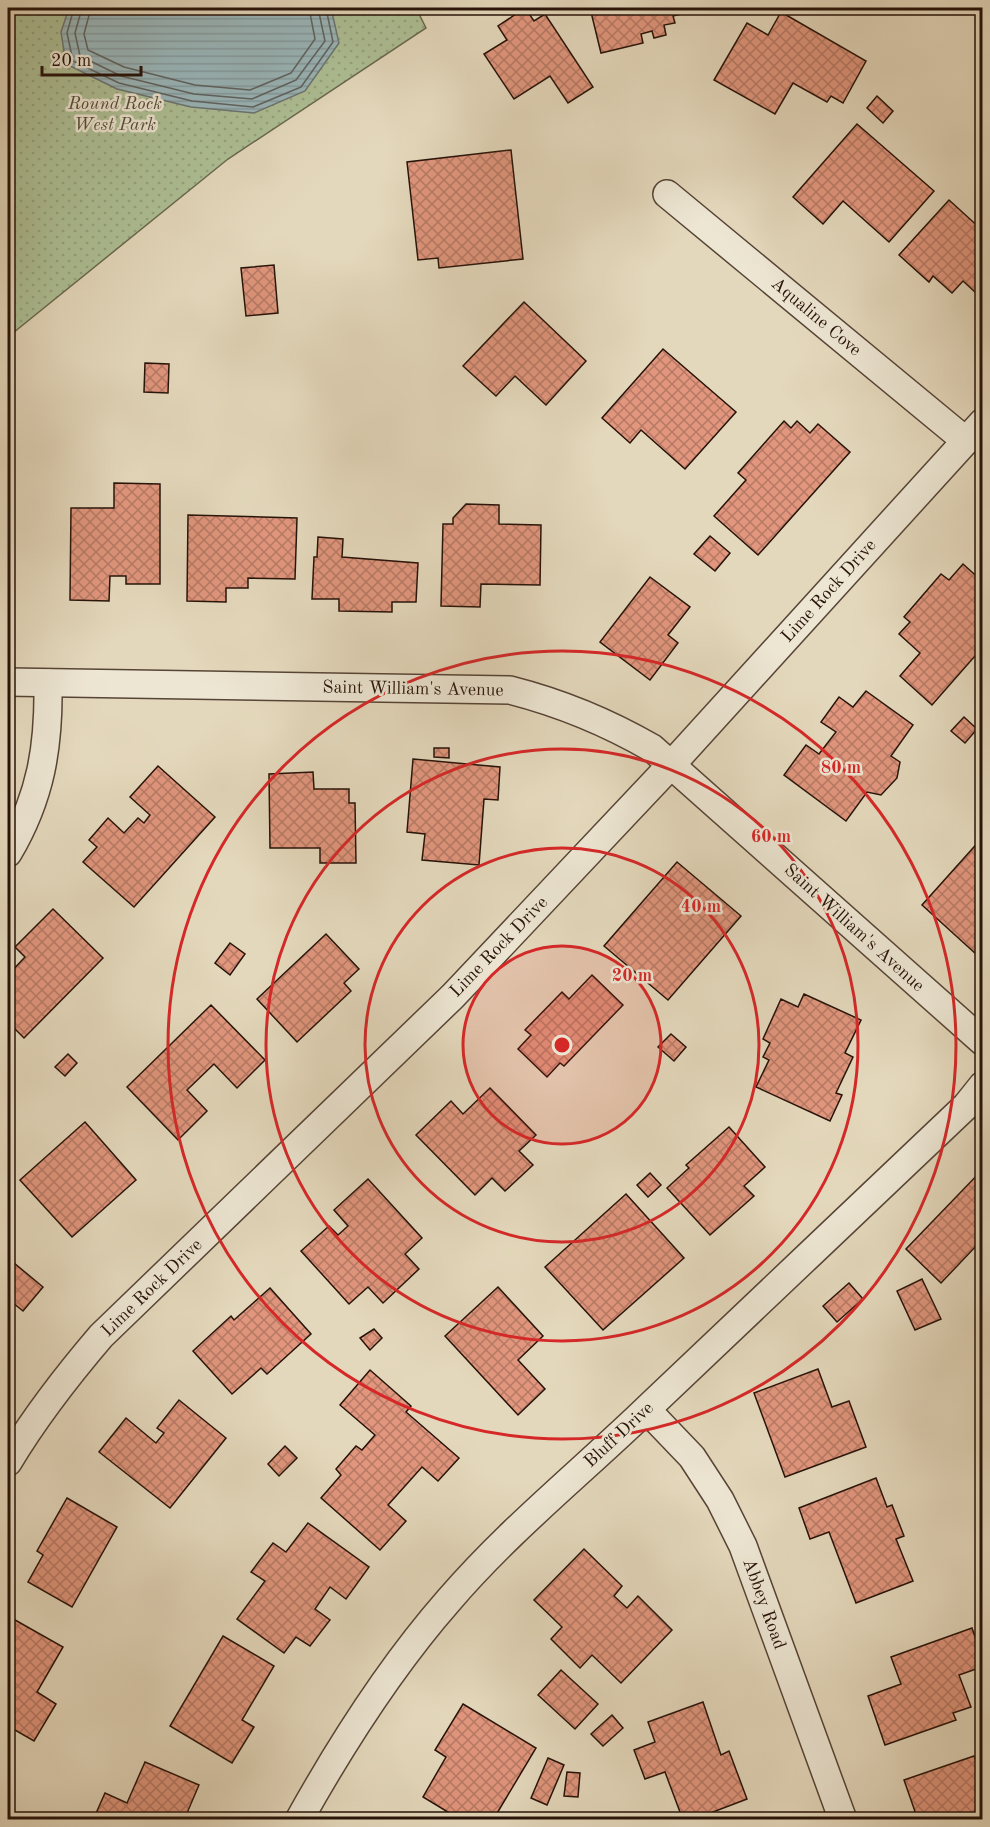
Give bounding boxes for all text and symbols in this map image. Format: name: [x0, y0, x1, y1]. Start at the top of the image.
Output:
scale bar: [42, 39, 141, 77]
text: 20 m: [51, 52, 91, 70]
park label: Round Rock West Park: [67, 95, 162, 134]
street label: Aqualine Cove: [768, 274, 864, 360]
street label: Lime Rock Drive: [778, 536, 880, 646]
street label: Saint William's Avenue: [322, 678, 504, 700]
text: 80 m: [821, 759, 861, 777]
text: 60 m: [751, 828, 791, 846]
street label: Saint William's Avenue: [781, 861, 927, 995]
street label: Lime Rock Drive: [447, 893, 551, 1001]
text: 40 m: [681, 898, 721, 916]
text: 20 m: [612, 967, 652, 985]
centre of rings: [552, 1035, 572, 1055]
street label: Lime Rock Drive: [98, 1236, 206, 1340]
street label: Bluff Drive: [581, 1399, 657, 1471]
street label: Abbey Road: [739, 1556, 789, 1652]

